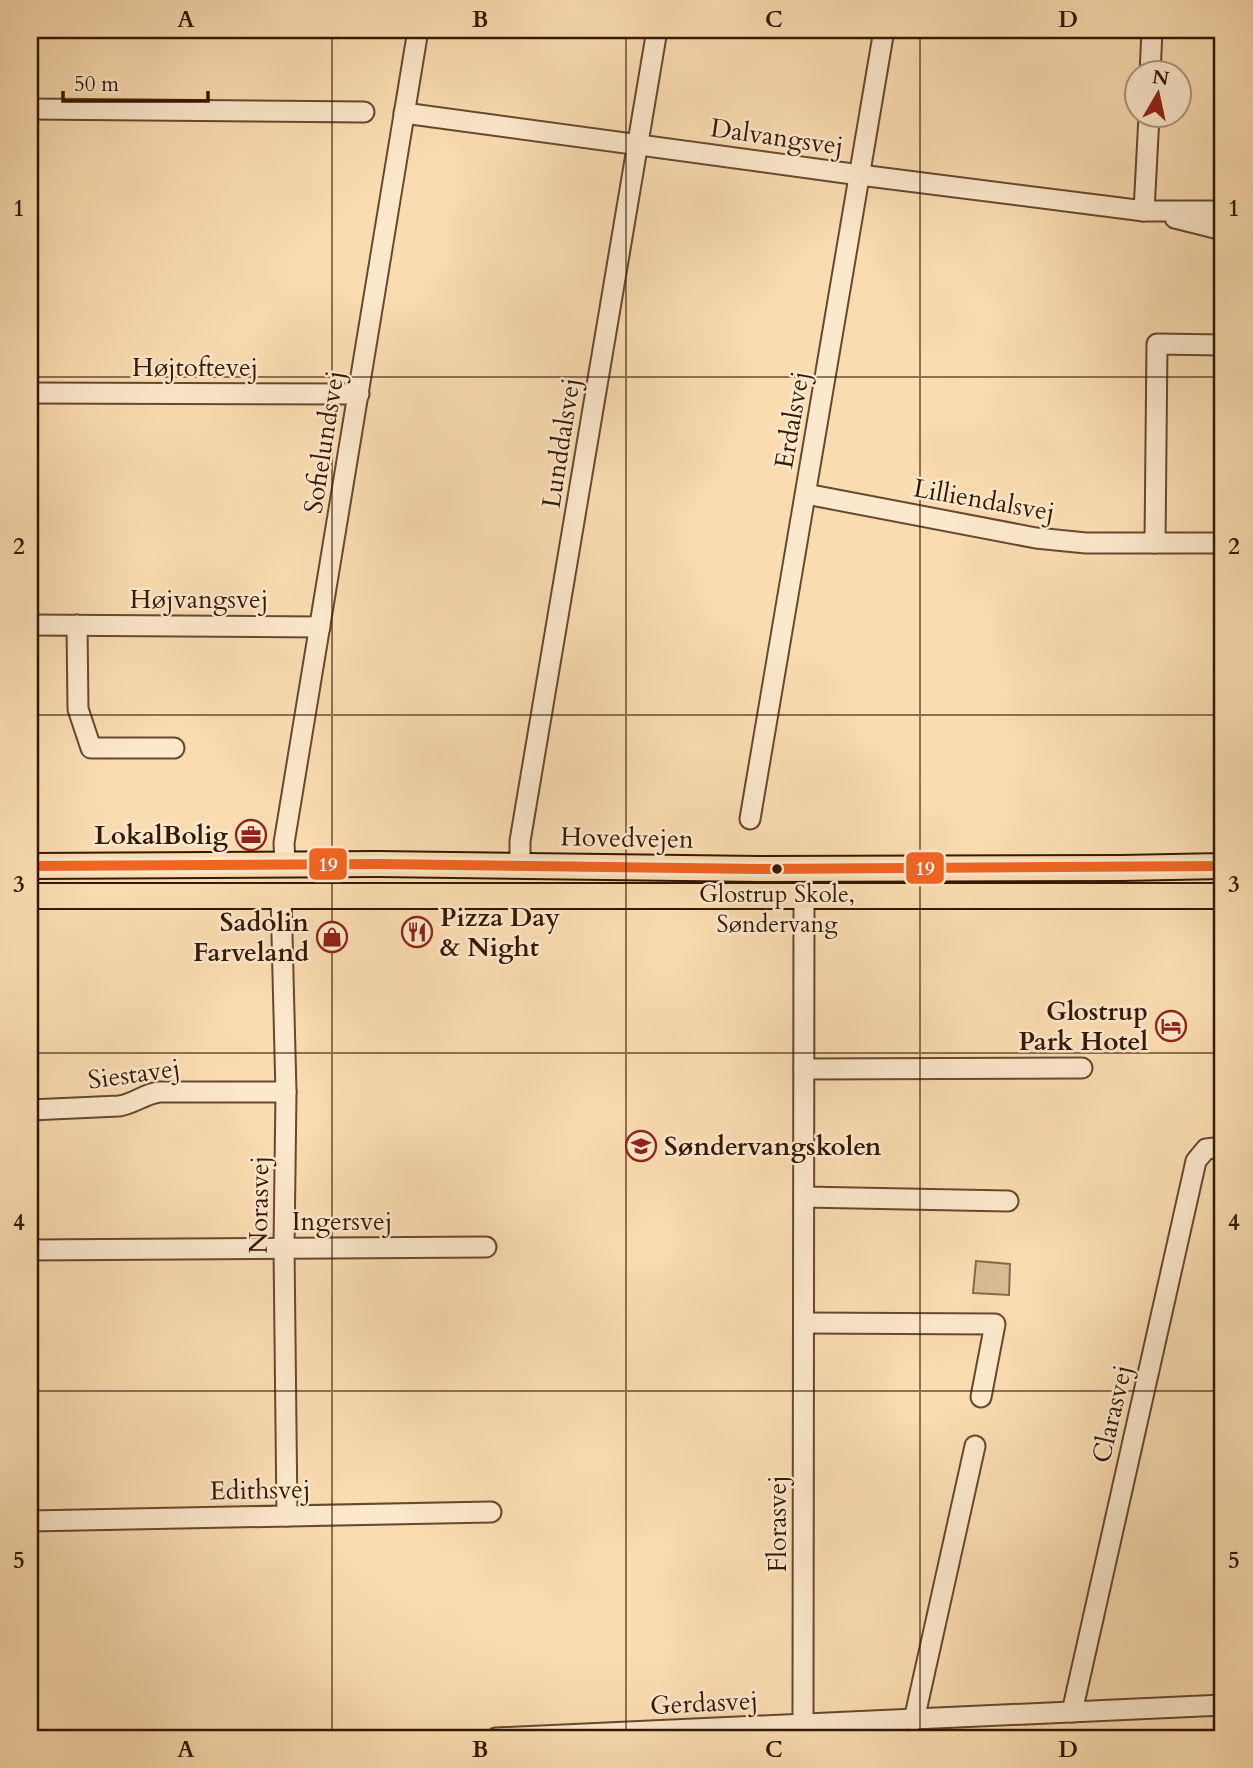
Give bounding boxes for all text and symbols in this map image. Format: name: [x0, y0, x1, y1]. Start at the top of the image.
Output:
text: A: [177, 4, 195, 35]
text: B: [472, 4, 488, 35]
text: C: [765, 4, 783, 35]
text: D: [1058, 4, 1078, 35]
scale bar: [63, 60, 208, 104]
north arrow: [1124, 60, 1194, 130]
text: N: [1150, 64, 1171, 92]
text: 50 m: [74, 70, 119, 99]
street label: Dalvangsvej: [708, 110, 846, 164]
text: 1: [13, 193, 25, 224]
text: 1: [1228, 193, 1240, 224]
street label: Højtoftevej: [132, 350, 258, 385]
street label: Sofielundsvej: [295, 368, 353, 516]
street label: Erdalsvej: [766, 369, 818, 471]
street label: Lunddalsvej: [533, 375, 589, 511]
street label: Lilliendalsvej: [911, 470, 1057, 530]
text: 2: [13, 531, 25, 562]
text: 2: [1228, 531, 1240, 562]
street label: Højvangsvej: [130, 582, 268, 617]
place label: LokalBolig: [94, 818, 228, 853]
office icon: LokalBolig: [234, 818, 268, 852]
street label: Hovedvejen: [560, 819, 694, 857]
line badge: 19: [308, 847, 348, 881]
line badge: 19: [905, 851, 945, 885]
text: 19: [318, 852, 338, 878]
text: 19: [915, 856, 935, 882]
marker: Glostrup Skole, Søndervang: [770, 862, 784, 876]
text: 3: [13, 869, 25, 900]
text: 3: [1228, 869, 1240, 900]
place label: Glostrup Skole, Søndervang: [699, 878, 855, 941]
place label: Pizza Day & Night: [440, 900, 560, 965]
place label: Sadolin Farveland: [193, 905, 309, 970]
restaurant icon: Pizza Day & Night: [400, 915, 434, 949]
shop icon: Sadolin Farveland: [315, 920, 349, 954]
place label: Glostrup Park Hotel: [1019, 994, 1148, 1059]
hotel icon: Glostrup Park Hotel: [1154, 1009, 1188, 1043]
street label: Siestavej: [86, 1050, 182, 1098]
school or university icon: Søndervangskolen: [624, 1129, 658, 1163]
place label: Søndervangskolen: [664, 1129, 882, 1164]
street label: Norasvej: [241, 1156, 277, 1254]
street label: Ingersvej: [292, 1204, 392, 1239]
text: 4: [13, 1207, 25, 1238]
text: 4: [1228, 1207, 1240, 1238]
street label: Clarasvej: [1084, 1362, 1140, 1466]
street label: Edithsvej: [209, 1472, 311, 1508]
street label: Florasvej: [760, 1475, 795, 1573]
text: 5: [13, 1545, 25, 1576]
text: 5: [1228, 1545, 1240, 1576]
street label: Gerdasvej: [649, 1683, 759, 1723]
text: A: [177, 1734, 195, 1765]
text: B: [472, 1734, 488, 1765]
text: C: [765, 1734, 783, 1765]
text: D: [1058, 1734, 1078, 1765]

